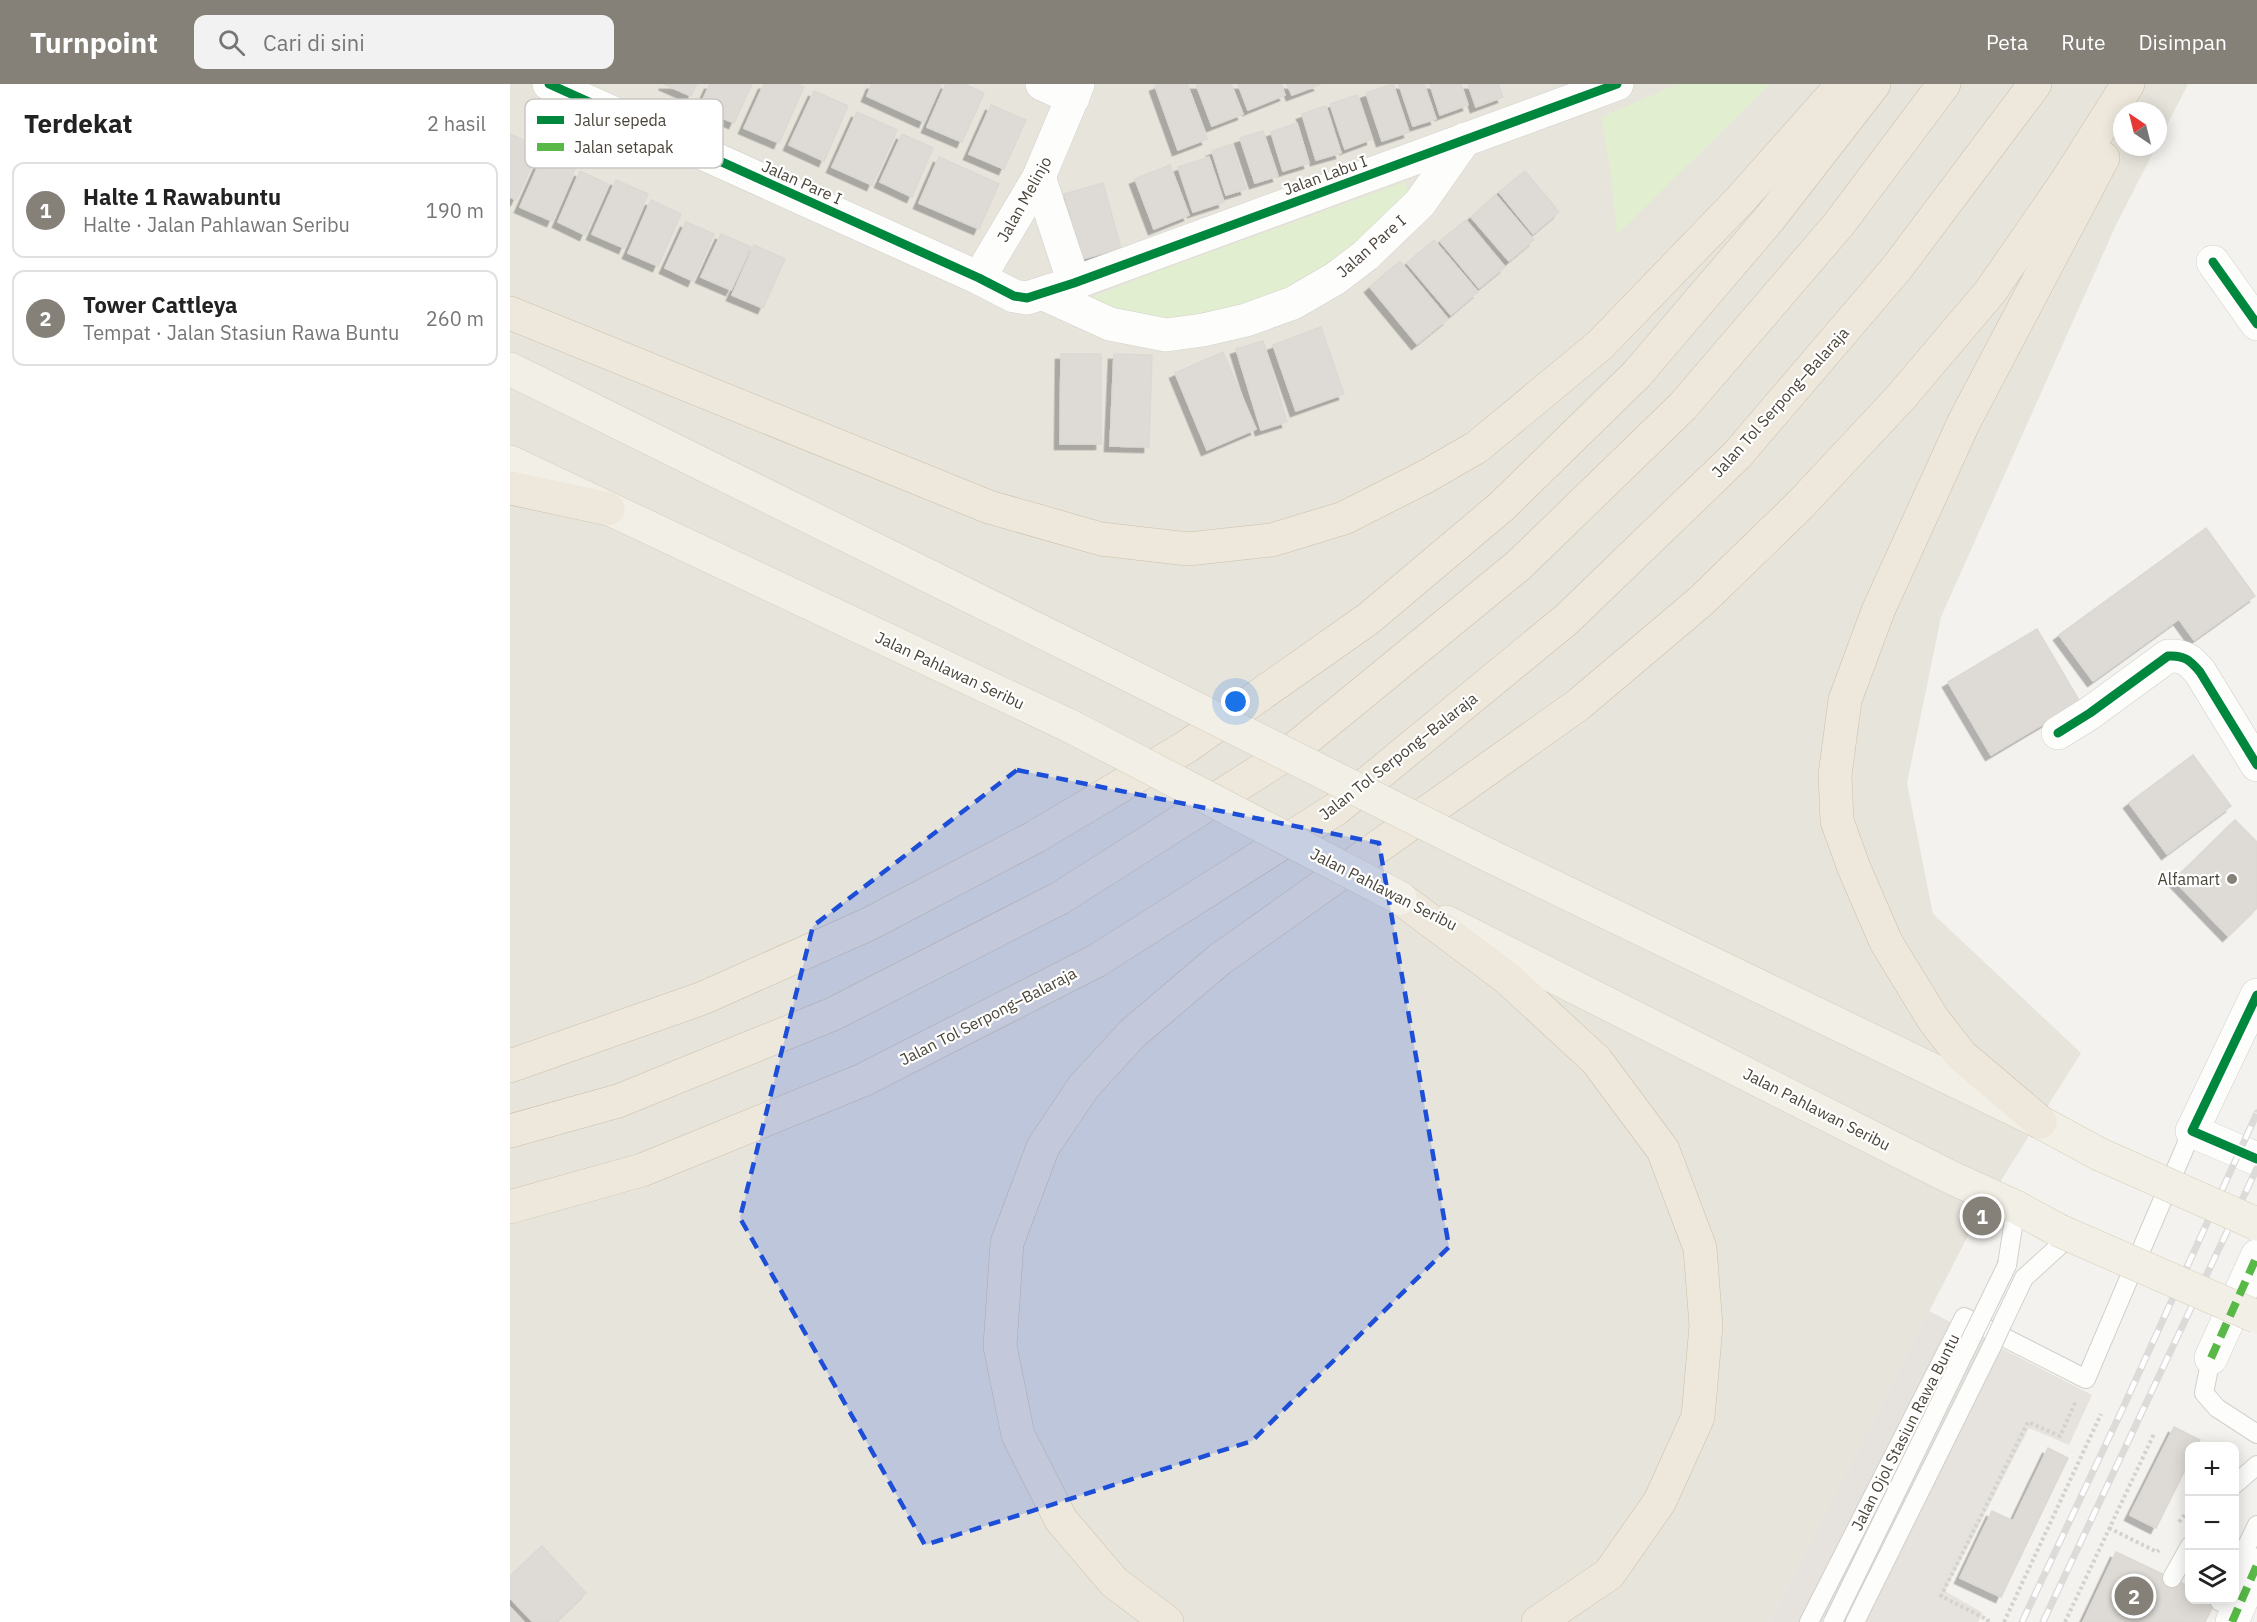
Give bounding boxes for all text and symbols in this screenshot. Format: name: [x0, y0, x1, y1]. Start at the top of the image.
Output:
search box: [194, 15, 614, 69]
text: Turnpoint: [30, 24, 158, 61]
icon: search: [215, 26, 248, 59]
text: Cari di sini: [263, 28, 365, 57]
text: Peta: [1986, 28, 2028, 56]
text: Rute: [2061, 28, 2106, 56]
text: Disimpan: [2139, 28, 2227, 56]
legend: [525, 99, 723, 168]
north arrow: [2113, 102, 2167, 156]
text: Terdekat: [24, 106, 133, 140]
text: 2 hasil: [427, 110, 486, 137]
text: Jalur sepeda: [574, 110, 667, 130]
text: Jalan setapak: [574, 137, 674, 157]
street label: Jalan Labu I: [1280, 151, 1370, 199]
street label: Jalan Melinjo: [992, 153, 1056, 245]
street label: Jalan Pare I: [759, 156, 845, 208]
text: Halte 1 Rawabuntu: [83, 182, 281, 211]
text: 1: [40, 197, 52, 224]
text: 190 m: [426, 197, 484, 224]
street label: Jalan Pare I: [1332, 210, 1410, 282]
text: Halte · Jalan Pahlawan Seribu: [83, 211, 350, 238]
text: Tower Cattleya: [83, 290, 238, 319]
text: 2: [40, 305, 52, 332]
text: 260 m: [426, 305, 484, 332]
text: Tempat · Jalan Stasiun Rawa Buntu: [83, 319, 399, 346]
street label: Jalan Tol Serpong–Balaraja: [1707, 322, 1853, 481]
street label: Jalan Pahlawan Seribu: [872, 627, 1028, 713]
your location: [1221, 687, 1250, 716]
street label: Jalan Tol Serpong–Balaraja: [1315, 688, 1482, 824]
street label: Jalan Pahlawan Seribu: [1307, 843, 1461, 935]
place label: Alfamart: [2158, 869, 2220, 889]
marker: Alfamart: [2225, 872, 2239, 886]
street label: Jalan Tol Serpong–Balaraja: [896, 962, 1080, 1069]
street label: Jalan Pahlawan Seribu: [1740, 1063, 1894, 1155]
pin: 1: [1962, 1194, 2002, 1238]
street label: Jalan Ojol Stasiun Rawa Buntu: [1847, 1330, 1963, 1534]
map controls: [2185, 1442, 2239, 1604]
button: +: [2185, 1442, 2239, 1496]
button: −: [2185, 1496, 2239, 1550]
button: layers: [2185, 1550, 2239, 1604]
pin: 2: [2114, 1574, 2154, 1618]

